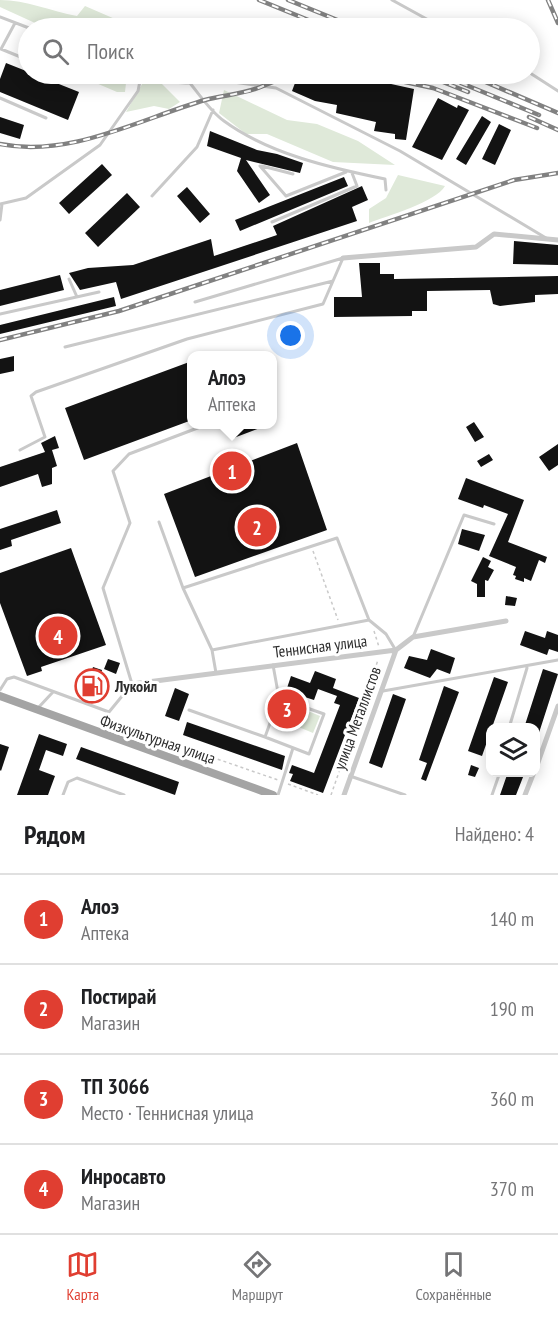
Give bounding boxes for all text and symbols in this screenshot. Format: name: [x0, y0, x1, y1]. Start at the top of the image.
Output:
search box: [18, 18, 540, 84]
icon: search: [39, 35, 72, 68]
text: Поиск: [87, 37, 134, 65]
your location: [276, 321, 305, 350]
popup: [187, 351, 277, 429]
text: Алоэ: [208, 363, 246, 391]
text: Аптека: [208, 391, 256, 417]
pin: 1: [212, 448, 252, 494]
pin: 2: [238, 504, 276, 550]
pin: 4: [38, 614, 78, 658]
street label: Теннисная улица: [272, 630, 368, 662]
street label: улица Металлистов: [329, 664, 385, 772]
fuel station icon: Лукойл: [74, 668, 110, 704]
place label: Лукойл: [114, 676, 157, 696]
pin: 3: [268, 686, 306, 732]
street label: Физкультурная улица: [98, 710, 218, 768]
map controls: [486, 723, 540, 777]
button: layers: [486, 723, 540, 777]
text: Рядом: [24, 818, 85, 851]
text: Найдено: 4: [455, 821, 534, 847]
text: Алоэ: [81, 892, 119, 920]
text: 1: [39, 906, 48, 932]
text: 140 m: [490, 906, 534, 932]
text: Аптека: [81, 920, 129, 946]
text: Постирай: [81, 982, 156, 1010]
text: 2: [39, 996, 48, 1022]
text: 190 m: [490, 996, 534, 1022]
text: Магазин: [81, 1010, 140, 1036]
text: ТП 3066: [81, 1072, 150, 1100]
text: 3: [39, 1086, 48, 1112]
text: 360 m: [490, 1086, 534, 1112]
text: Место · Теннисная улица: [81, 1100, 254, 1126]
text: Инросавто: [81, 1162, 166, 1190]
text: 4: [39, 1176, 48, 1202]
text: 370 m: [490, 1176, 534, 1202]
text: Магазин: [81, 1190, 140, 1216]
tab: Карта: [66, 1248, 99, 1304]
tab: Маршрут: [232, 1248, 283, 1304]
tab: Сохранённые: [416, 1248, 492, 1304]

